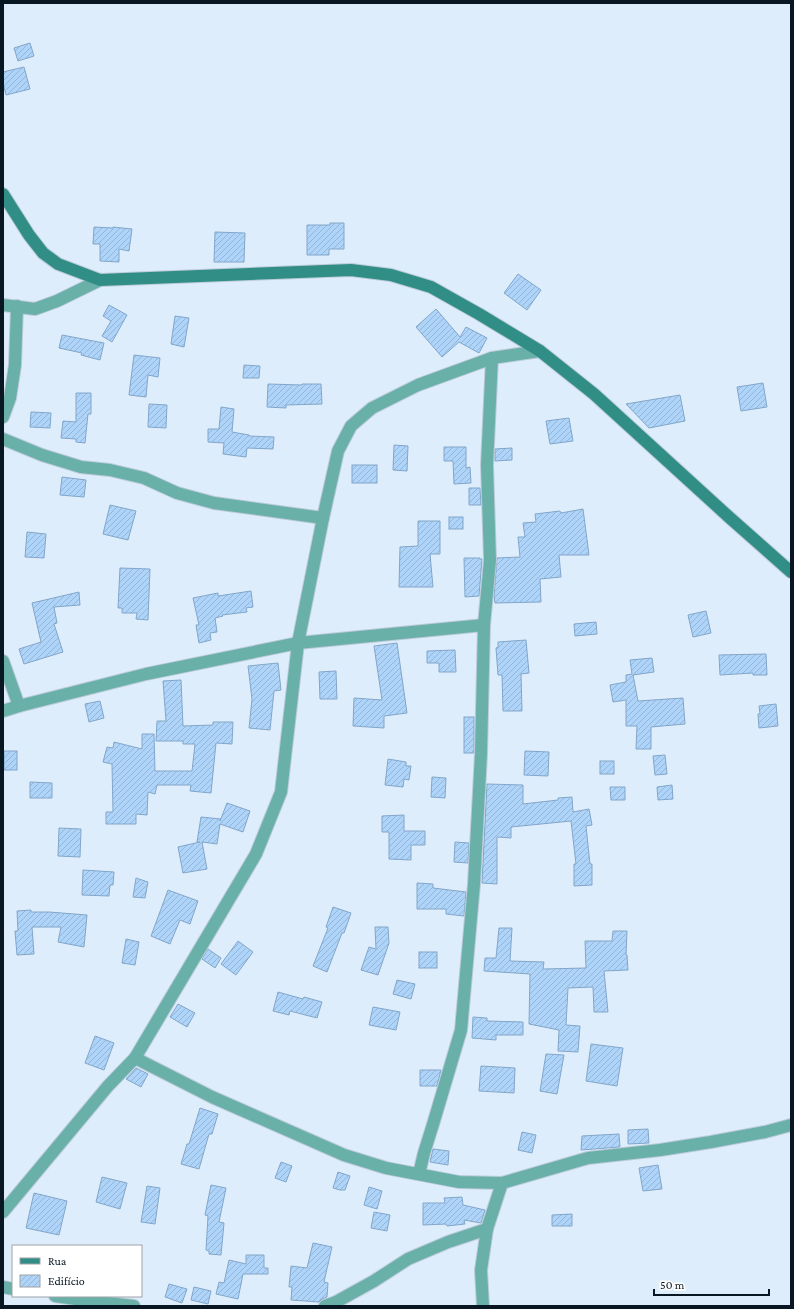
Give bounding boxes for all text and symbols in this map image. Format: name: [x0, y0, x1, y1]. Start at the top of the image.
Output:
legend: [12, 1245, 142, 1297]
text: Rua: [48, 1254, 67, 1268]
scale bar: [654, 1271, 769, 1297]
text: Edifício: [48, 1274, 85, 1288]
text: 50 m: [660, 1278, 685, 1292]

